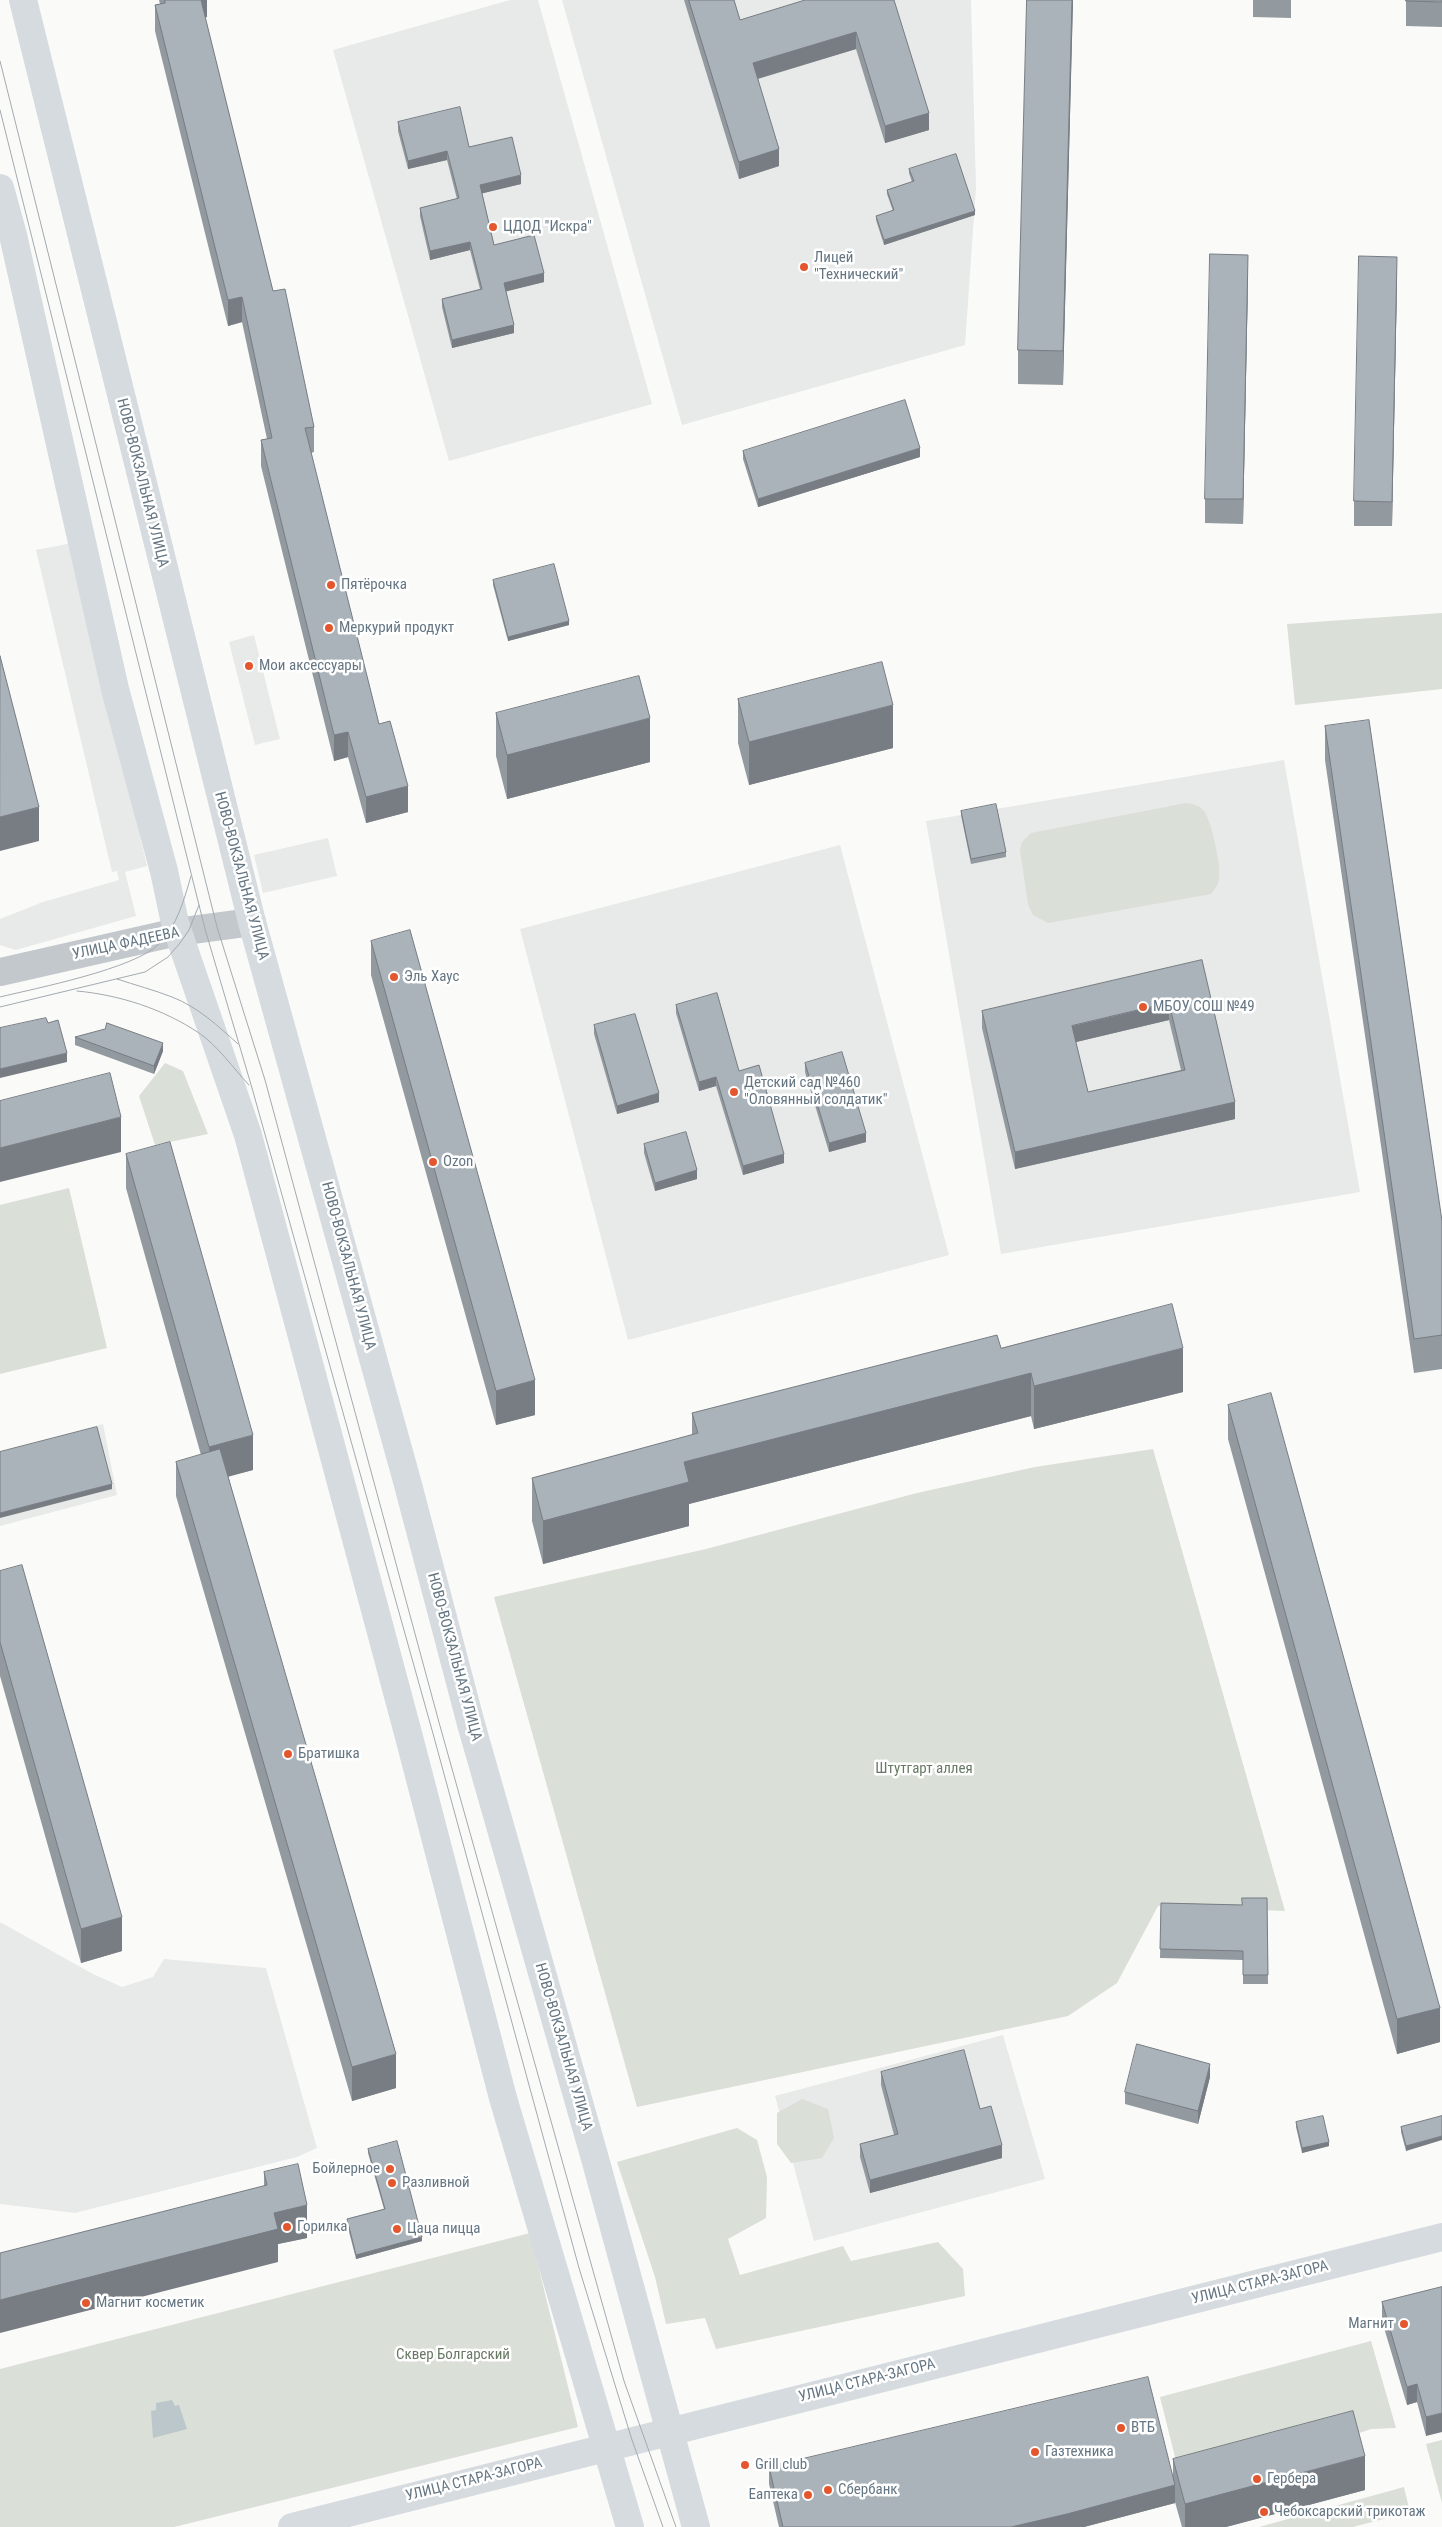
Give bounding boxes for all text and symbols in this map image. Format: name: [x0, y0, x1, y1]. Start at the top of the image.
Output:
place label: ЦДОД "Искра": [503, 218, 592, 236]
marker: ЦДОД "Искра": [487, 221, 499, 233]
place label: Лицей "Технический": [814, 249, 903, 284]
marker: Лицей "Технический": [798, 261, 810, 273]
street label: НОВО-ВОКЗАЛЬНАЯ УЛИЦА: [112, 397, 172, 569]
place label: Пятёрочка: [341, 576, 407, 594]
marker: Пятёрочка: [325, 579, 337, 591]
place label: Меркурий продукт: [339, 619, 454, 637]
marker: Меркурий продукт: [323, 622, 335, 634]
place label: Мои аксессуары: [259, 657, 362, 675]
marker: Мои аксессуары: [243, 660, 255, 672]
street label: НОВО-ВОКЗАЛЬНАЯ УЛИЦА: [210, 790, 272, 962]
street label: УЛИЦА ФАДЕЕВА: [71, 924, 181, 964]
place label: Эль Хаус: [404, 968, 459, 986]
marker: Эль Хаус: [388, 971, 400, 983]
place label: МБОУ СОШ №49: [1153, 998, 1255, 1016]
marker: МБОУ СОШ №49: [1137, 1001, 1149, 1013]
place label: Детский сад №460 "Оловянный солдатик": [744, 1074, 887, 1109]
marker: Детский сад №460 "Оловянный солдатик": [728, 1086, 740, 1098]
place label: Ozon: [443, 1153, 473, 1171]
marker: Ozon: [427, 1156, 439, 1168]
street label: НОВО-ВОКЗАЛЬНАЯ УЛИЦА: [317, 1180, 379, 1352]
street label: НОВО-ВОКЗАЛЬНАЯ УЛИЦА: [423, 1571, 485, 1743]
place label: Братишка: [298, 1745, 360, 1763]
marker: Братишка: [282, 1748, 294, 1760]
park label: Штутгарт аллея: [875, 1760, 973, 1778]
street label: НОВО-ВОКЗАЛЬНАЯ УЛИЦА: [530, 1961, 596, 2133]
place label: Бойлерное: [312, 2160, 380, 2178]
marker: Бойлерное: [384, 2163, 396, 2175]
place label: Разливной: [402, 2174, 470, 2192]
marker: Разливной: [386, 2177, 398, 2189]
place label: Горилка: [297, 2218, 348, 2236]
place label: Цаца пицца: [407, 2220, 480, 2238]
marker: Горилка: [281, 2221, 293, 2233]
marker: Цаца пицца: [391, 2223, 403, 2235]
street label: УЛИЦА СТАРА-ЗАГОРА: [1190, 2257, 1330, 2309]
place label: Магнит косметик: [96, 2294, 205, 2312]
marker: Магнит косметик: [80, 2297, 92, 2309]
place label: Магнит: [1348, 2315, 1394, 2333]
marker: Магнит: [1398, 2318, 1410, 2330]
park label: Сквер Болгарский: [396, 2346, 510, 2364]
street label: УЛИЦА СТАРА-ЗАГОРА: [797, 2355, 937, 2407]
place label: ВТБ: [1131, 2419, 1155, 2437]
marker: ВТБ: [1115, 2422, 1127, 2434]
place label: Газтехника: [1045, 2443, 1114, 2461]
marker: Газтехника: [1029, 2446, 1041, 2458]
street label: УЛИЦА СТАРА-ЗАГОРА: [404, 2454, 544, 2506]
place label: Grill club: [755, 2456, 807, 2474]
marker: Grill club: [739, 2459, 751, 2471]
place label: Гербера: [1267, 2470, 1316, 2488]
marker: Гербера: [1251, 2473, 1263, 2485]
place label: Сбербанк: [838, 2481, 898, 2499]
marker: Сбербанк: [822, 2484, 834, 2496]
place label: Еаптека: [749, 2486, 798, 2504]
marker: Еаптека: [802, 2489, 814, 2501]
place label: Чебоксарский трикотаж: [1274, 2503, 1426, 2521]
marker: Чебоксарский трикотаж: [1258, 2506, 1270, 2518]

